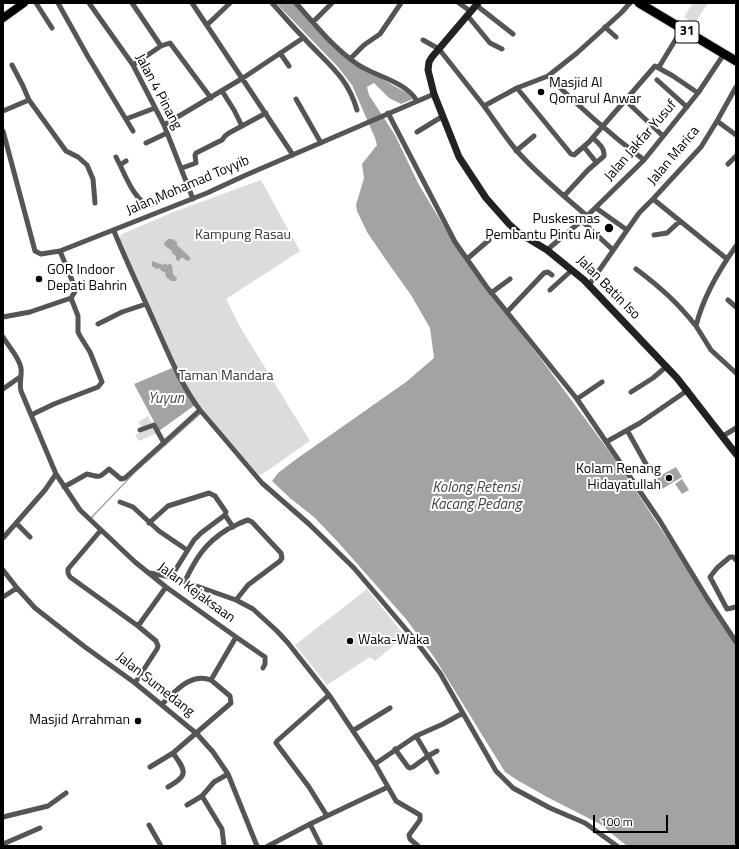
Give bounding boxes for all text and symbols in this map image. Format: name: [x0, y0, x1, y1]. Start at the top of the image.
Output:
road number: 31: [675, 21, 699, 43]
street label: Jalan 4 Pinang: [131, 51, 185, 133]
place label: Masjid Al Qomarul Anwar: [549, 76, 641, 108]
marker: Masjid Al Qomarul Anwar: [536, 87, 546, 97]
street label: Jalan Jakfar Yusuf: [601, 97, 681, 185]
street label: Jalan Marica: [645, 123, 703, 189]
street label: Jalan Mohamad Toyyib: [124, 152, 252, 220]
place label: Puskesmas Pembantu Pintu Air: [485, 212, 600, 244]
marker: Puskesmas Pembantu Pintu Air: [603, 222, 615, 234]
park label: Kampung Rasau: [195, 228, 291, 244]
street label: Jalan Batin Iso: [573, 253, 643, 323]
place label: GOR Indoor Depati Bahrin: [47, 263, 127, 296]
marker: GOR Indoor Depati Bahrin: [34, 274, 44, 284]
park label: Taman Mandara: [178, 369, 274, 385]
water label: Yuyun: [148, 390, 184, 408]
place label: Kolam Renang Hidayatullah: [576, 462, 661, 494]
marker: Kolam Renang Hidayatullah: [664, 473, 674, 483]
water label: Kolong Retensi Kacang Pedang: [431, 479, 521, 514]
street label: Jalan Kejaksaan: [154, 559, 238, 627]
place label: Waka-Waka: [358, 633, 430, 649]
marker: Waka-Waka: [345, 636, 355, 646]
street label: Jalan Sumedang: [112, 649, 198, 721]
place label: Masjid Arrahman: [29, 713, 130, 729]
marker: Masjid Arrahman: [133, 716, 143, 726]
scale bar: [595, 807, 670, 833]
text: 100 m: [600, 812, 633, 831]

